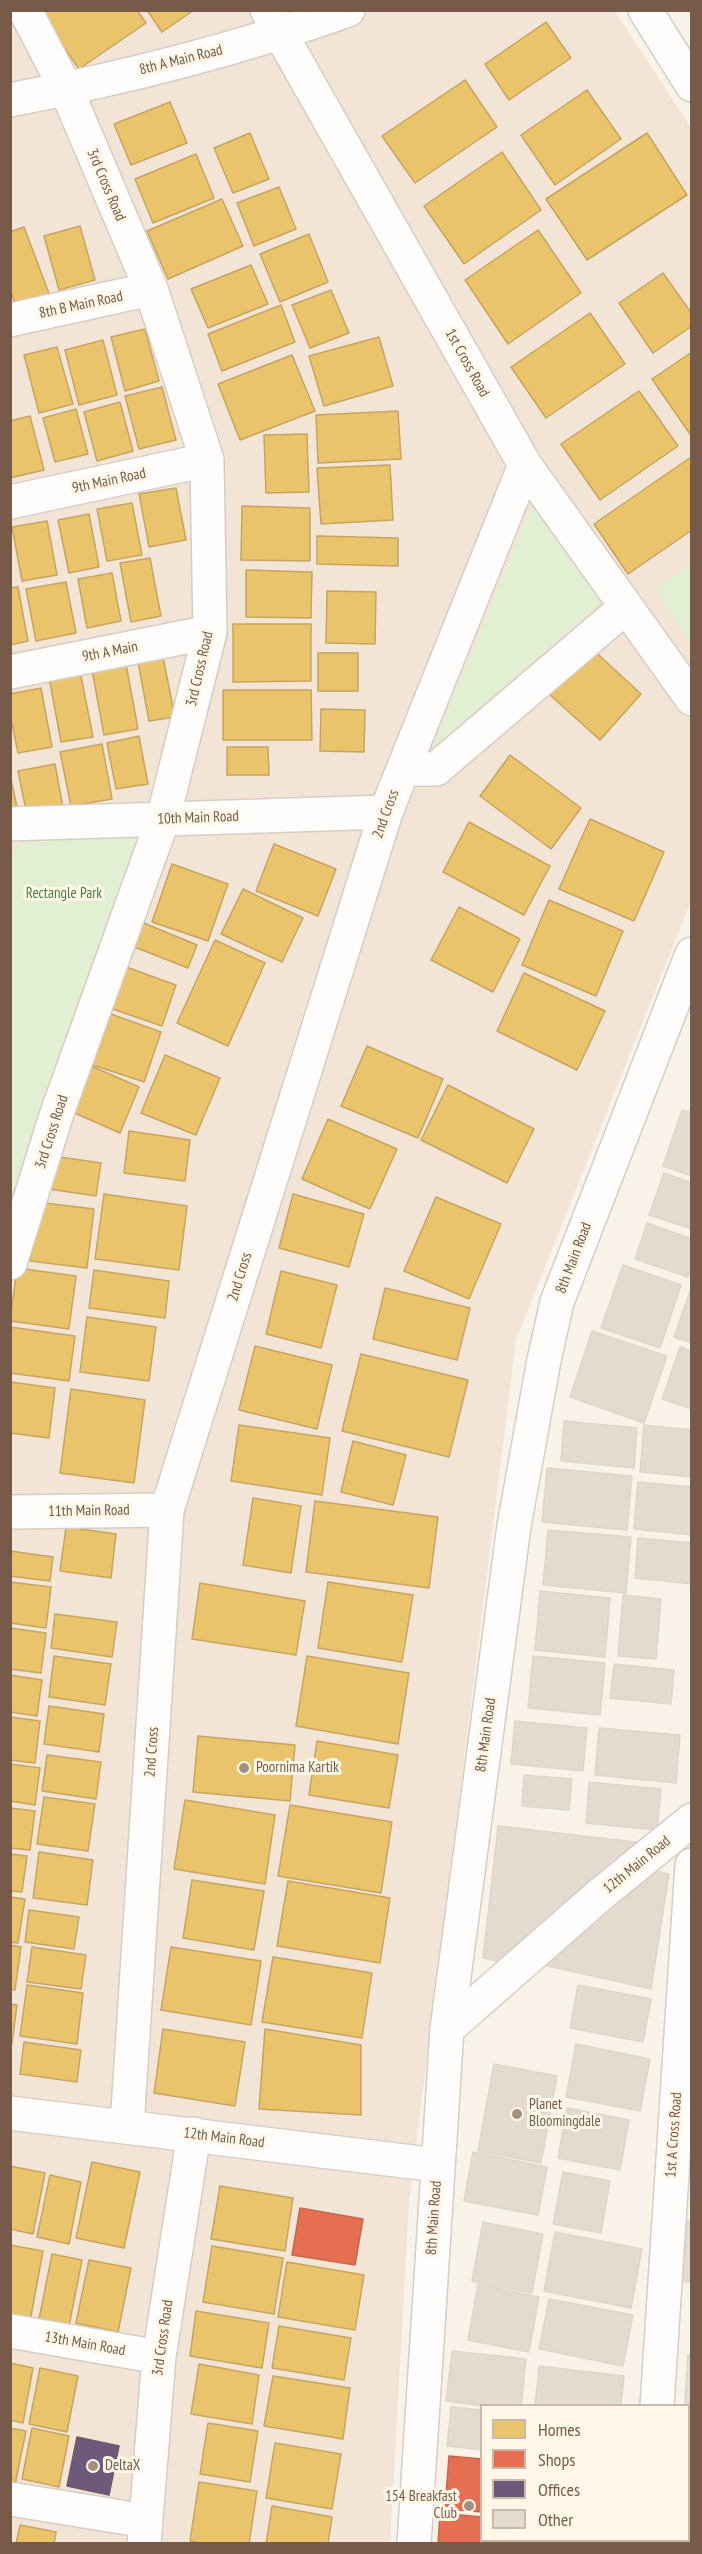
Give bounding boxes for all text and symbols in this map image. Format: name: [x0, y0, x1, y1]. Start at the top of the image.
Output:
street label: 8th A Main Road: [138, 41, 224, 79]
street label: 3rd Cross Road: [83, 146, 129, 224]
street label: 8th B Main Road: [38, 287, 124, 323]
street label: 1st Cross Road: [441, 326, 493, 400]
street label: 9th Main Road: [71, 464, 147, 498]
street label: 3rd Cross Road: [183, 630, 217, 708]
street label: 9th A Main: [81, 638, 139, 666]
street label: 2nd Cross: [369, 787, 403, 841]
street label: 10th Main Road: [157, 808, 239, 828]
park label: Rectangle Park: [26, 885, 102, 903]
street label: 3rd Cross Road: [32, 1093, 72, 1171]
street label: 8th Main Road: [552, 1220, 596, 1296]
street label: 2nd Cross: [224, 1250, 256, 1304]
street label: 11th Main Road: [48, 1501, 130, 1521]
street label: 8th Main Road: [472, 1697, 500, 1773]
street label: 2nd Cross: [141, 1726, 163, 1778]
place label: Poornima Kartik: [256, 1759, 339, 1777]
marker: Poornima Kartik: [237, 1761, 251, 1775]
street label: 12th Main Road: [600, 1832, 674, 1898]
street label: 1st A Cross Road: [662, 2092, 686, 2178]
place label: Planet Bloomingdale: [529, 2096, 601, 2131]
marker: Planet Bloomingdale: [510, 2107, 524, 2121]
street label: 12th Main Road: [182, 2124, 266, 2152]
street label: 8th Main Road: [422, 2180, 446, 2256]
street label: 3rd Cross Road: [149, 2299, 177, 2377]
street label: 13th Main Road: [43, 2328, 127, 2360]
legend: [480, 2404, 690, 2542]
text: Homes: [538, 2418, 581, 2441]
text: Shops: [538, 2448, 575, 2471]
place label: DeltaX: [105, 2457, 140, 2475]
marker: DeltaX: [86, 2459, 100, 2473]
text: Offices: [538, 2478, 580, 2501]
place label: 154 Breakfast Club: [385, 2488, 457, 2523]
marker: 154 Breakfast Club: [462, 2499, 476, 2513]
text: Other: [538, 2508, 573, 2531]

